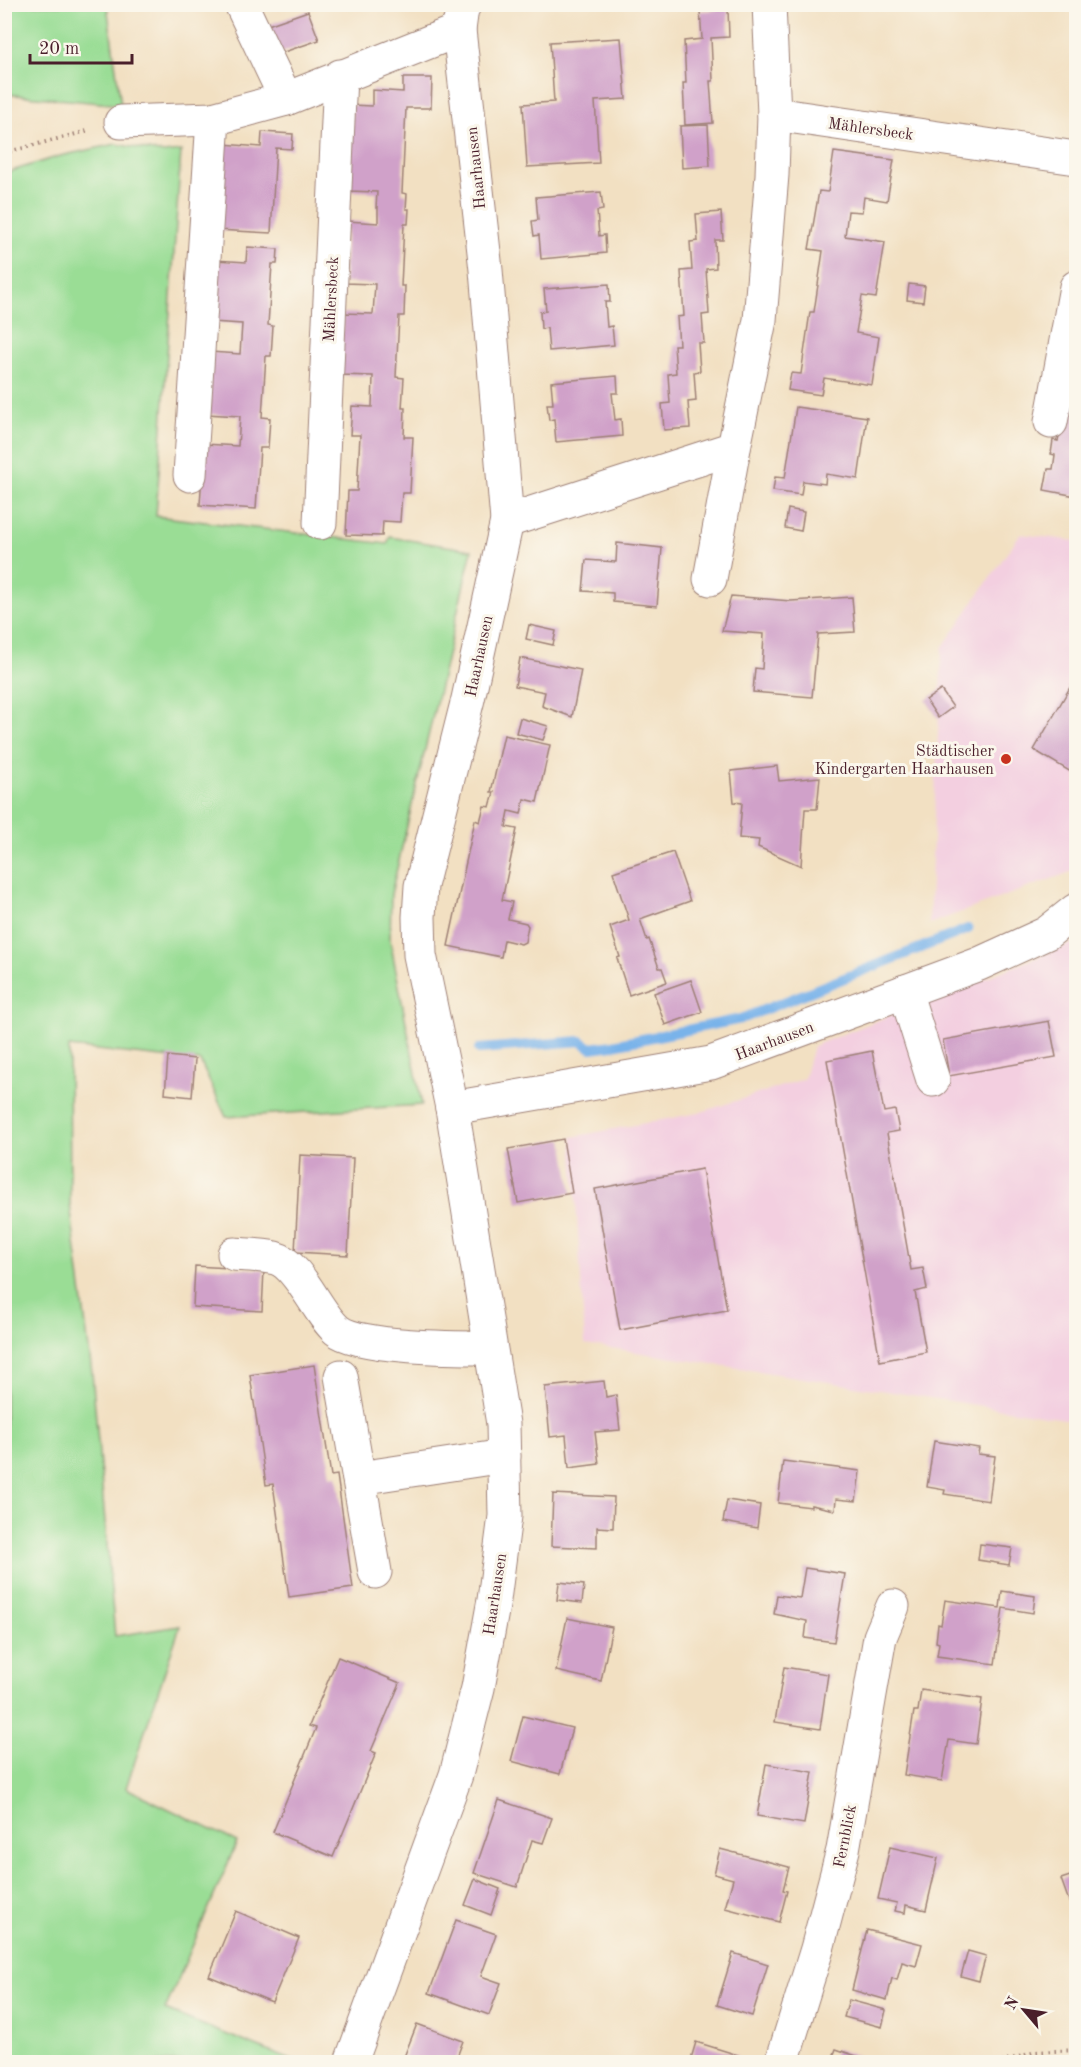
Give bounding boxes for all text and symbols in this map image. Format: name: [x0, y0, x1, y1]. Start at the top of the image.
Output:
scale bar: [30, 27, 132, 65]
text: 20 m: [39, 40, 79, 58]
street label: Mählersbeck: [827, 116, 914, 144]
street label: Haarhausen: [465, 125, 489, 210]
street label: Mählersbeck: [322, 256, 342, 342]
street label: Haarhausen: [463, 614, 496, 699]
place label: Städtischer Kindergarten Haarhausen: [814, 744, 994, 778]
marker: Städtischer Kindergarten Haarhausen: [999, 752, 1013, 766]
street label: Haarhausen: [733, 1019, 817, 1064]
street label: Haarhausen: [482, 1552, 510, 1637]
street label: Fernblick: [832, 1803, 860, 1869]
north arrow: [994, 1980, 1054, 2040]
text: N: [1003, 1994, 1023, 2013]

